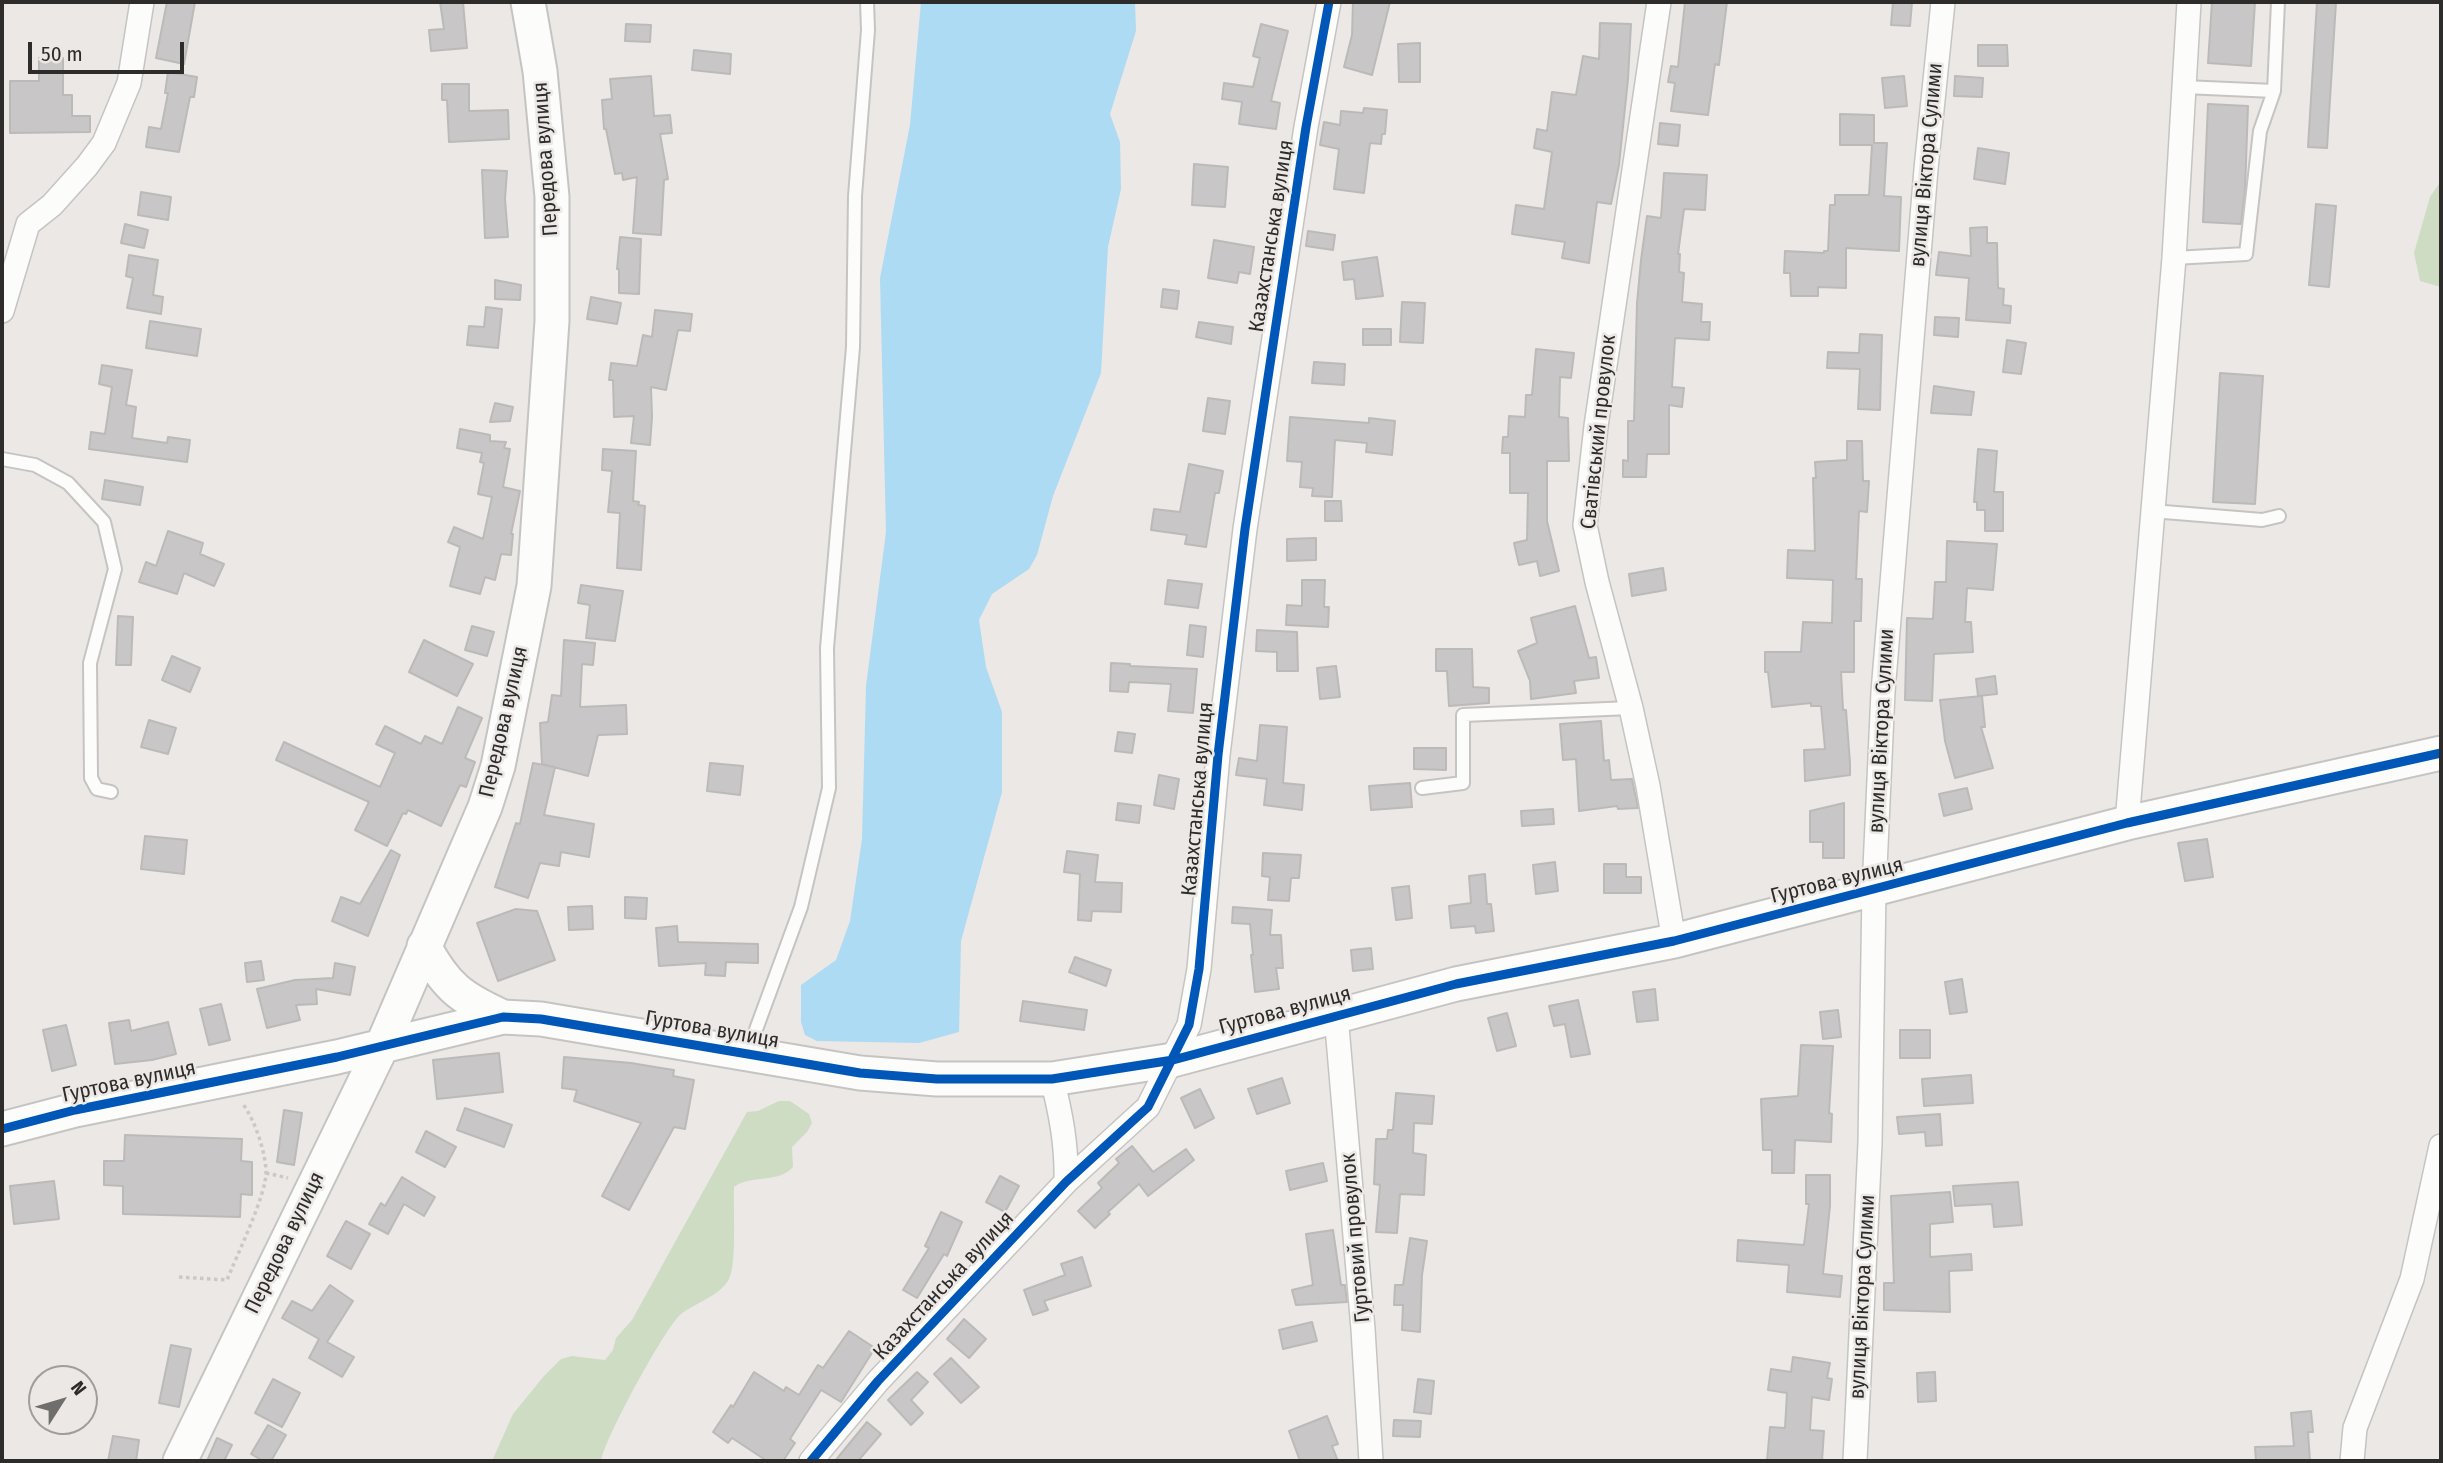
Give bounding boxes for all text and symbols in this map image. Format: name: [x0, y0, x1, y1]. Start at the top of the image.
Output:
scale bar: [32, 28, 187, 72]
text: 50 m: [41, 41, 83, 67]
street label: вулиця Віктора Сулими: [1906, 62, 1948, 268]
street label: Передова вулиця: [528, 81, 564, 237]
street label: Казахстанська вулиця: [1244, 138, 1300, 334]
street label: Сватівський провулок: [1576, 334, 1622, 530]
street label: вулиця Віктора Сулими: [1864, 628, 1900, 834]
street label: Передова вулиця: [474, 644, 534, 800]
street label: Казахстанська вулиця: [1177, 701, 1219, 897]
street label: Гуртова вулиця: [1768, 852, 1906, 910]
street label: Гуртова вулиця: [1216, 981, 1354, 1041]
street label: Гуртова вулиця: [643, 1006, 781, 1054]
street label: Гуртова вулиця: [60, 1056, 198, 1108]
street label: Гуртовий провулок: [1336, 1152, 1376, 1324]
street label: Передова вулиця: [240, 1168, 330, 1318]
street label: вулиця Віктора Сулими: [1845, 1194, 1881, 1400]
street label: Казахстанська вулиця: [868, 1206, 1020, 1366]
north arrow: [28, 1365, 98, 1435]
text: N: [66, 1377, 91, 1400]

